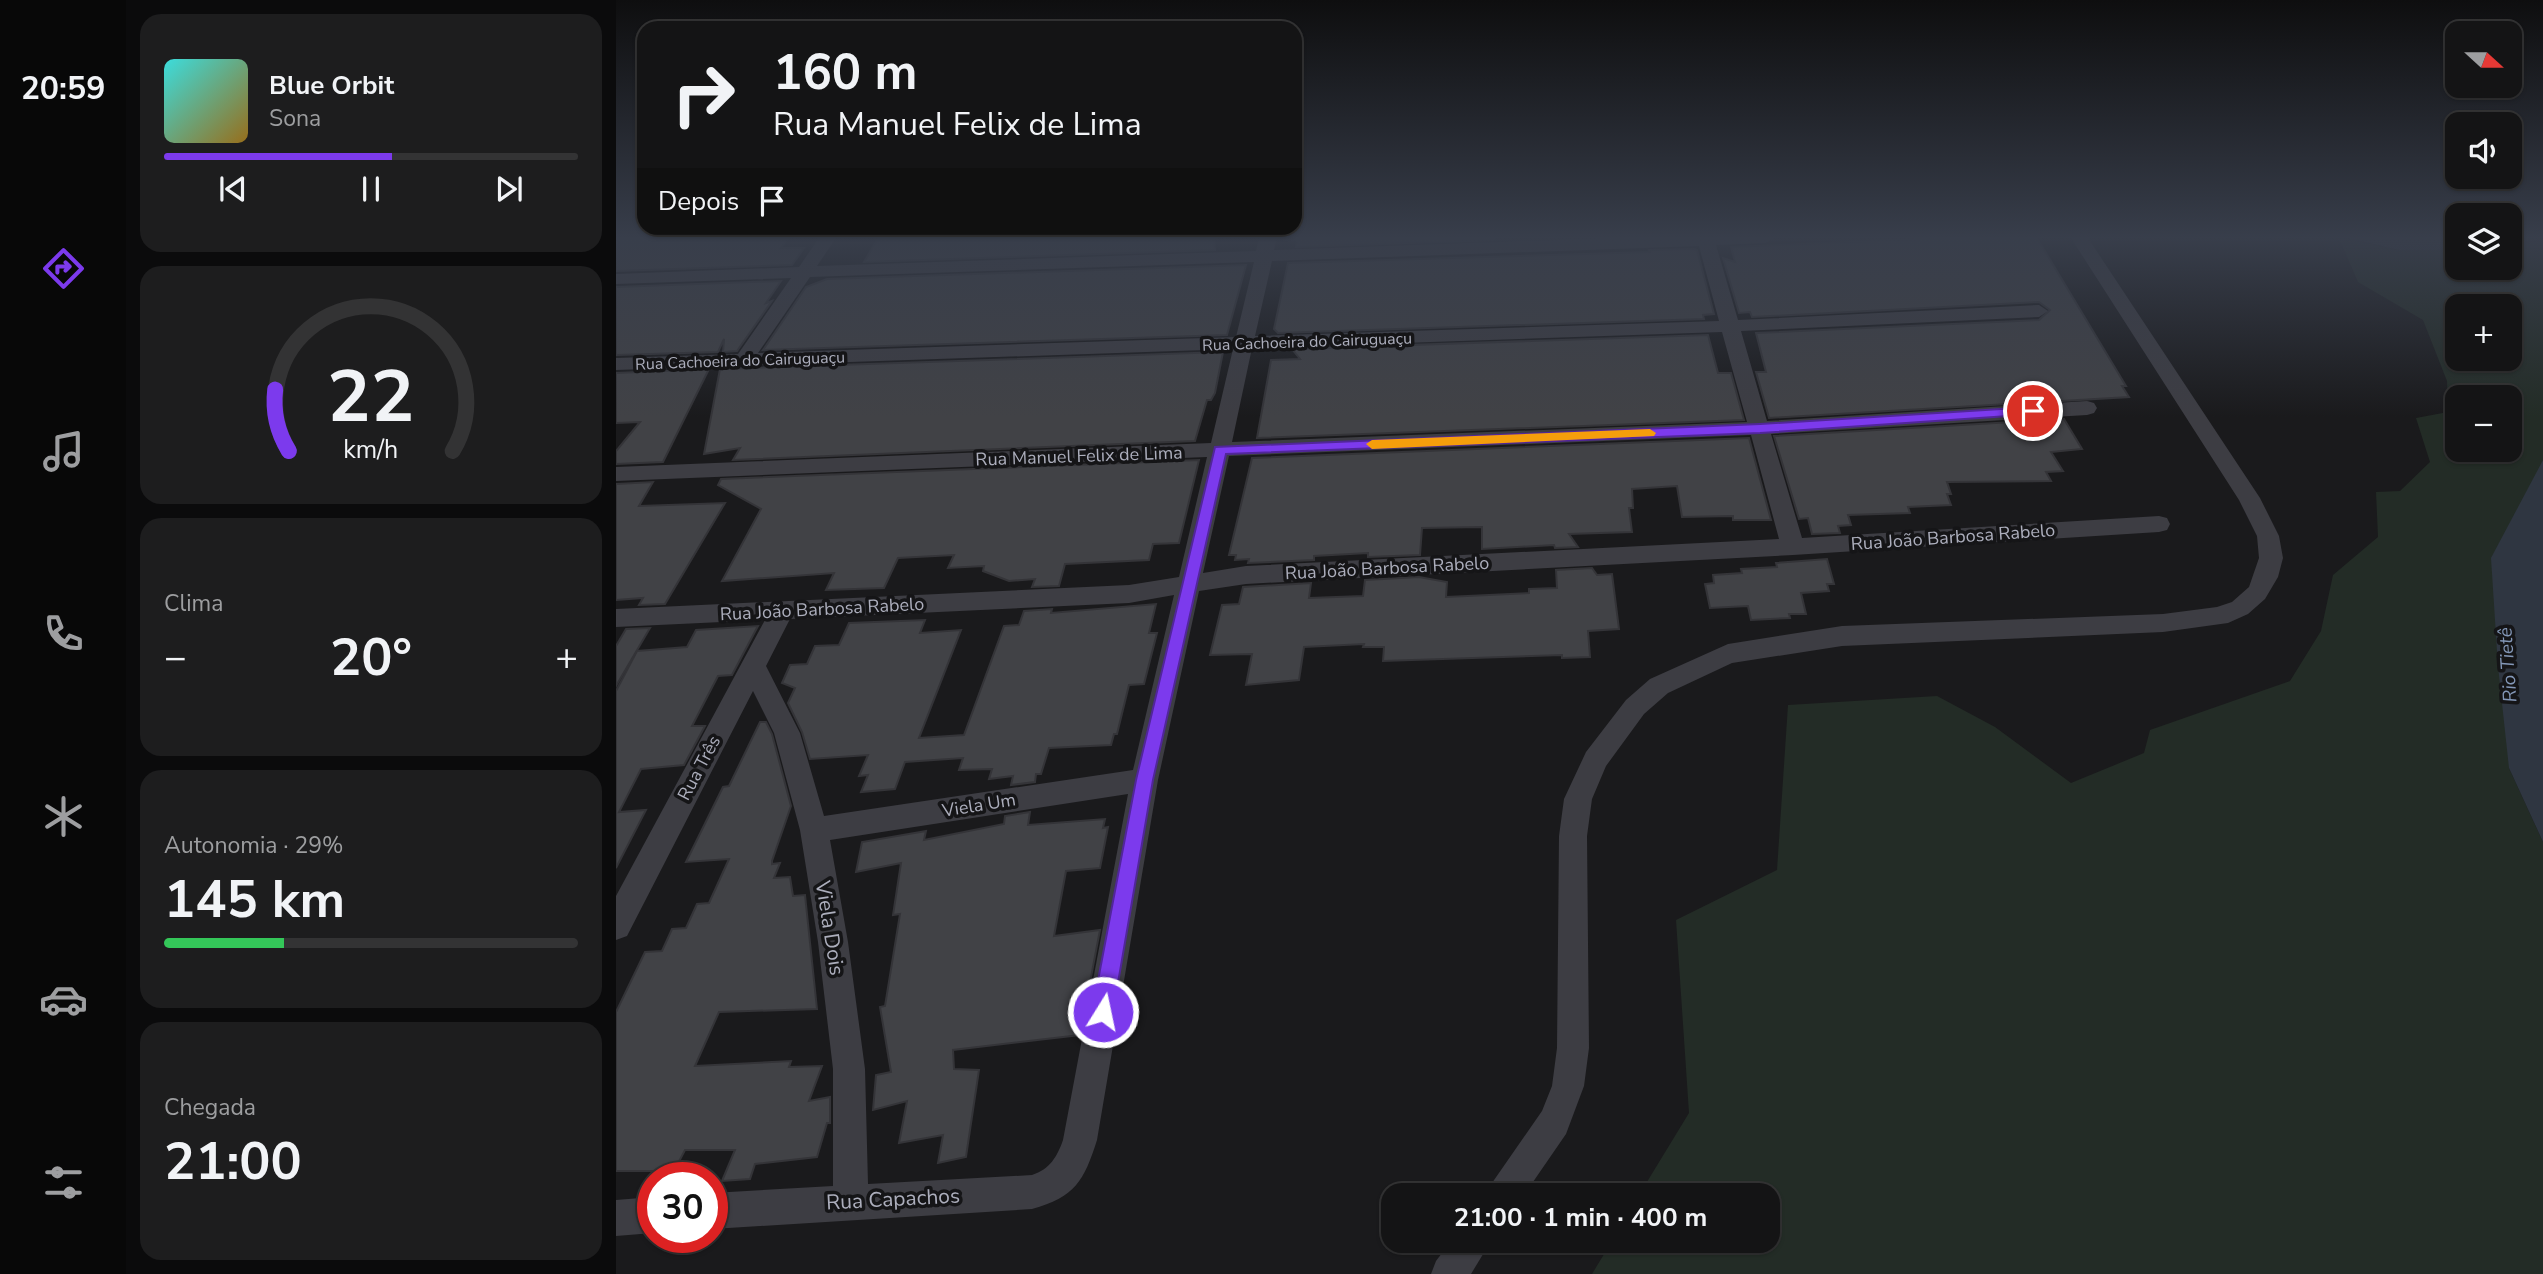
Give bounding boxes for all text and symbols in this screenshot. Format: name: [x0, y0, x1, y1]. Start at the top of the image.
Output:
north arrow: [2445, 21, 2522, 98]
map controls: [2445, 21, 2522, 462]
text: 160 m: [773, 39, 917, 106]
icon: right: [658, 49, 749, 140]
text: 20:59: [21, 67, 105, 110]
text: Blue Orbit: [269, 68, 394, 103]
text: Sona: [269, 103, 321, 134]
text: Rua Manuel Felix de Lima: [773, 103, 1142, 146]
button: sound: [2445, 112, 2522, 189]
icon: previous: [214, 170, 252, 208]
icon: pause: [352, 170, 390, 208]
icon: next: [490, 170, 528, 208]
icon: arrive: [753, 182, 791, 220]
text: Depois: [658, 184, 739, 219]
button: layers: [2445, 203, 2522, 280]
icon: directions: [39, 244, 88, 293]
button: +: [2445, 294, 2522, 371]
street label: Rua Cachoeira do Cairuguaçu: [1202, 327, 1412, 357]
street label: Rua Cachoeira do Cairuguaçu: [635, 346, 845, 376]
text: 22: [327, 347, 415, 447]
pin: [2003, 381, 2063, 441]
button: −: [2445, 385, 2522, 462]
icon: arrive: [2014, 392, 2052, 430]
icon: music: [39, 427, 88, 476]
text: km/h: [343, 433, 399, 467]
street label: Rua Manuel Felix de Lima: [975, 440, 1183, 472]
street label: Rua João Barbosa Rabelo: [1850, 518, 2056, 556]
street label: Rua João Barbosa Rabelo: [1284, 551, 1490, 585]
text: Clima: [164, 588, 224, 619]
street label: Rua João Barbosa Rabelo: [719, 592, 925, 626]
icon: phone: [39, 609, 88, 658]
text: 20°: [330, 622, 412, 693]
water label: Rio Tietê: [2492, 627, 2524, 703]
text: −: [164, 632, 187, 683]
text: +: [555, 632, 578, 683]
street label: Rua Três: [672, 731, 726, 805]
street label: Viela Um: [940, 787, 1018, 823]
icon: climate: [39, 792, 88, 841]
text: Autonomia · 29%: [164, 830, 344, 861]
text: 145 km: [164, 864, 345, 935]
street label: Viela Dois: [809, 878, 851, 977]
icon: car: [39, 975, 88, 1024]
position arrow: [1066, 975, 1140, 1049]
text: Chegada: [164, 1092, 256, 1123]
text: 21:00: [164, 1126, 302, 1197]
icon: filters: [39, 1158, 88, 1207]
speed limit sign: 30: [637, 1162, 728, 1253]
street label: Rua Capachos: [825, 1182, 961, 1216]
text: 21:00 · 1 min · 400 m: [1454, 1200, 1707, 1235]

